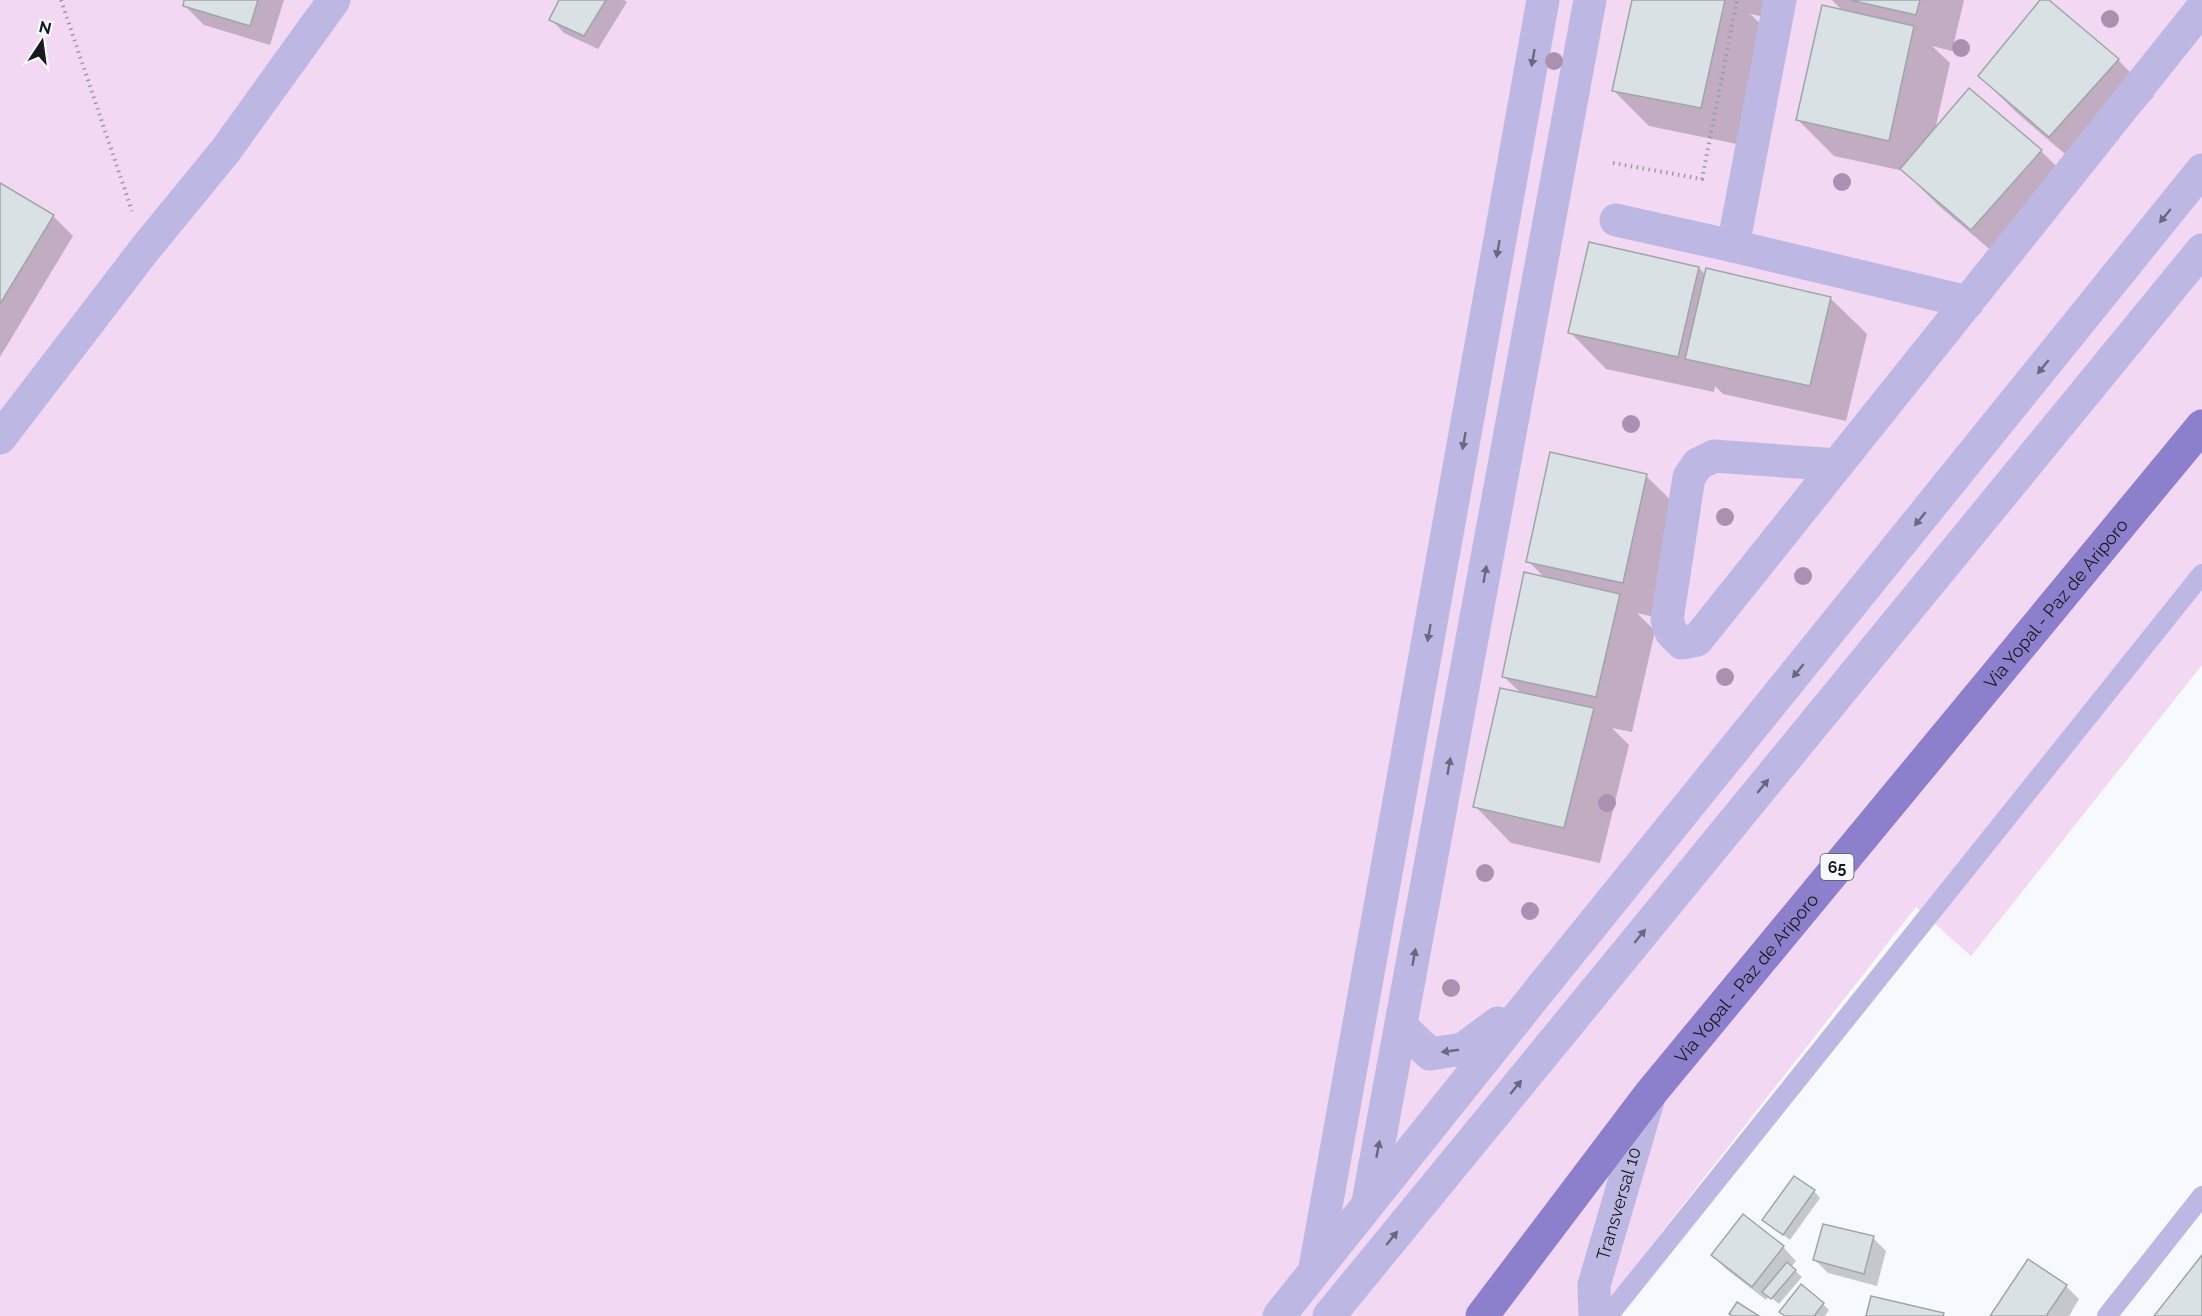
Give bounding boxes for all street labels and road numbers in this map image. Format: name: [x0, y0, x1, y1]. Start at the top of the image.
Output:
street label: Via Yopal - Paz de Ariporo: [1979, 514, 2132, 692]
road number: 65: [1820, 854, 1854, 880]
street label: Via Yopal - Paz de Ariporo: [1670, 889, 1822, 1067]
street label: Transversal 10: [1591, 1144, 1644, 1262]

